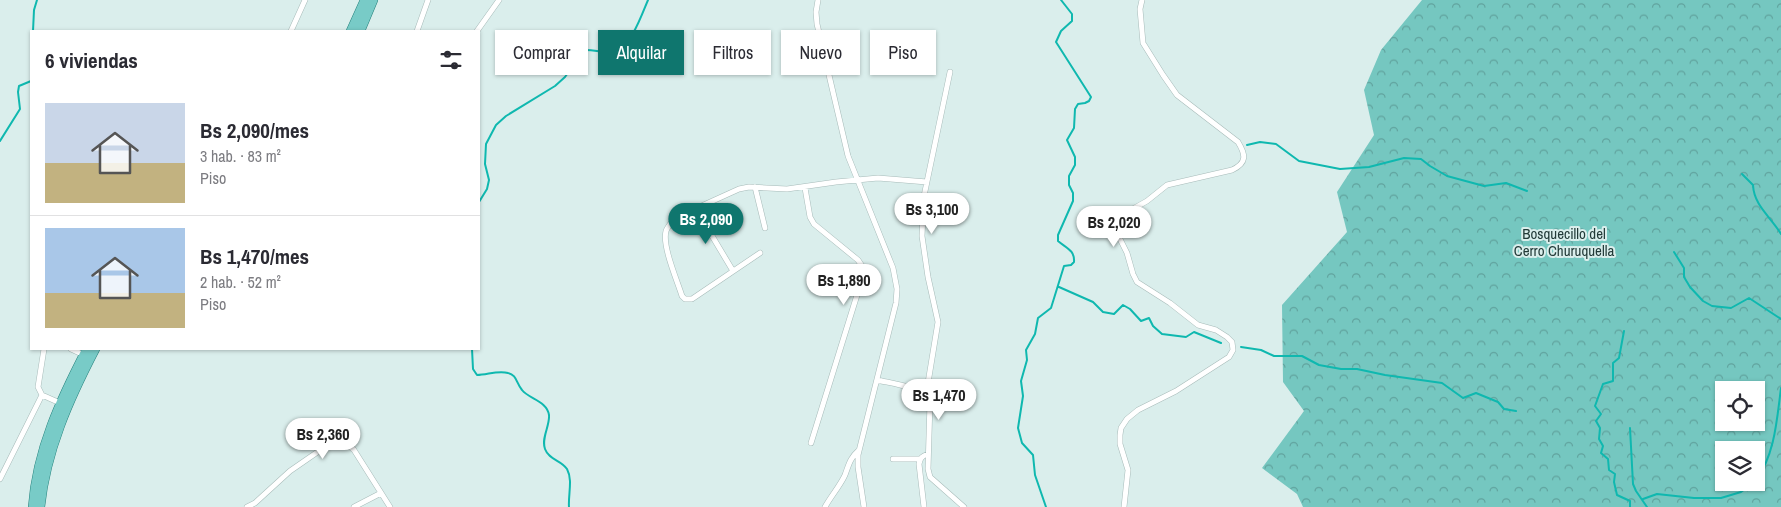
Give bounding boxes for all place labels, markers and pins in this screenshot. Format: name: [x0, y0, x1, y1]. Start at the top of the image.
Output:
pin: Bs 3,100: [880, 192, 984, 235]
pin: Bs 2,090: [654, 202, 758, 245]
pin: Bs 2,020: [1062, 206, 1166, 248]
pin: Bs 1,890: [792, 264, 896, 306]
pin: Bs 1,470: [887, 378, 991, 421]
pin: Bs 2,360: [271, 418, 375, 460]

